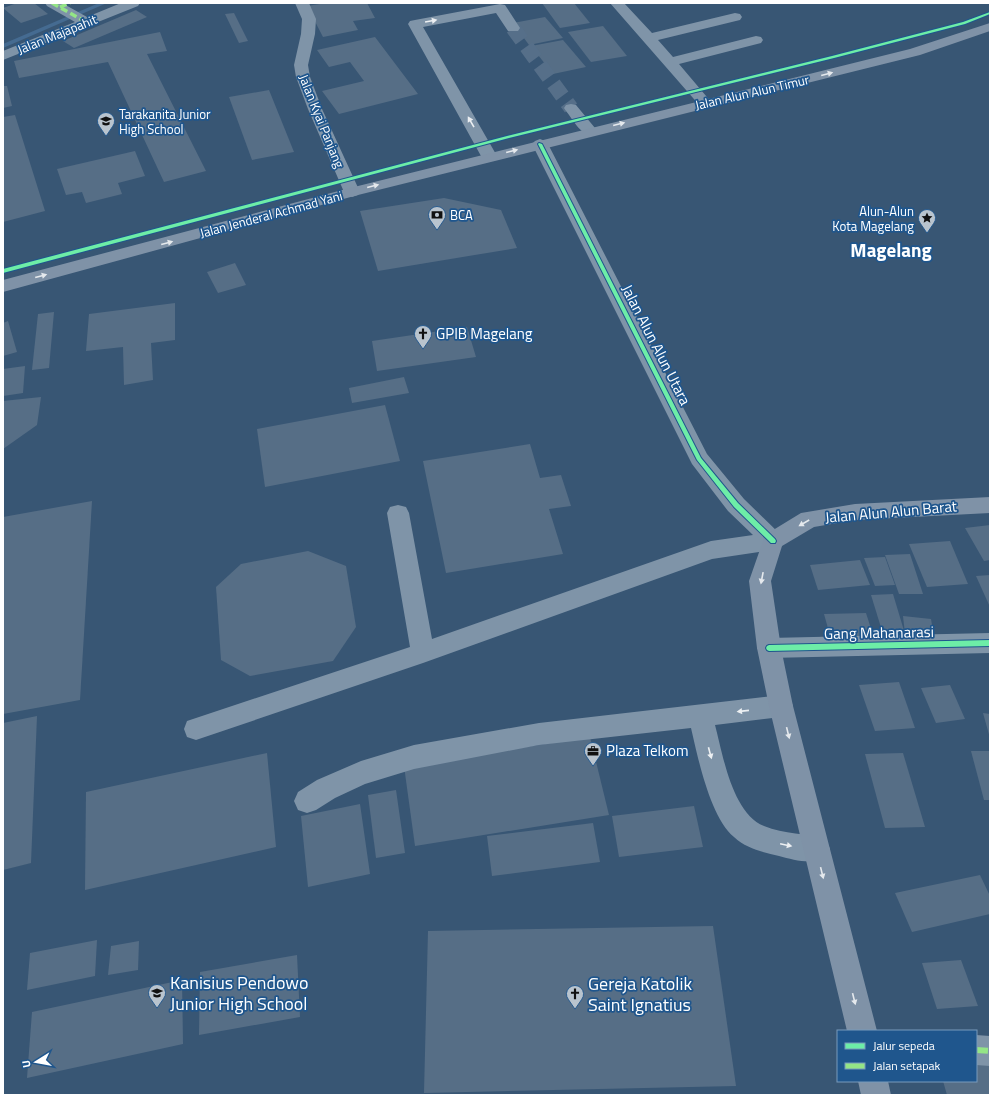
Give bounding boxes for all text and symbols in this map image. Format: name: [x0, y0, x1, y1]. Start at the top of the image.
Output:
street label: Jalan Majapahit: [14, 9, 100, 59]
one-way arrow: [425, 17, 437, 23]
street label: Jalan Alun Alun Timur: [693, 69, 812, 115]
street label: Jalan Kyai Panjang: [294, 71, 350, 171]
one-way arrow: [821, 71, 833, 77]
place label: Tarakanita Junior High School: [119, 104, 211, 139]
school or university icon: Tarakanita Junior High School: [96, 111, 116, 136]
one-way arrow: [468, 116, 475, 128]
one-way arrow: [613, 121, 625, 127]
one-way arrow: [506, 147, 519, 153]
one-way arrow: [367, 183, 379, 189]
street label: Jalan Jenderal Achmad Yani: [197, 185, 345, 243]
place label: Alun-Alun Kota Magelang: [832, 201, 914, 236]
bank icon: BCA: [427, 205, 447, 230]
place label: BCA: [450, 205, 473, 225]
place icon: Alun-Alun Kota Magelang: [917, 208, 937, 233]
district label: Magelang: [850, 235, 932, 264]
one-way arrow: [161, 240, 173, 246]
one-way arrow: [34, 272, 47, 278]
street label: Jalan Alun Alun Utara: [616, 280, 697, 410]
place label: GPIB Magelang: [436, 322, 533, 345]
church icon: GPIB Magelang: [413, 324, 433, 349]
street label: Jalan Alun Alun Barat: [824, 494, 959, 529]
one-way arrow: [798, 519, 810, 526]
one-way arrow: [758, 572, 764, 584]
street label: Gang Mahanarasi: [824, 620, 934, 645]
one-way arrow: [737, 708, 749, 715]
one-way arrow: [785, 727, 791, 739]
place label: Plaza Telkom: [606, 739, 689, 762]
office icon: Plaza Telkom: [583, 741, 603, 766]
one-way arrow: [708, 747, 714, 759]
one-way arrow: [780, 842, 792, 848]
one-way arrow: [820, 867, 826, 879]
place label: Kanisius Pendowo Junior High School: [170, 969, 309, 1017]
place label: Gereja Katolik Saint Ignatius: [588, 970, 692, 1018]
school or university icon: Kanisius Pendowo Junior High School: [147, 983, 167, 1008]
church icon: Gereja Katolik Saint Ignatius: [565, 984, 585, 1009]
one-way arrow: [851, 993, 857, 1005]
legend: [837, 1030, 977, 1082]
text: Jalur sepeda: [873, 1036, 935, 1055]
north arrow: [16, 1042, 56, 1082]
text: Jalan setapak: [873, 1056, 941, 1075]
text: U: [18, 1059, 35, 1069]

